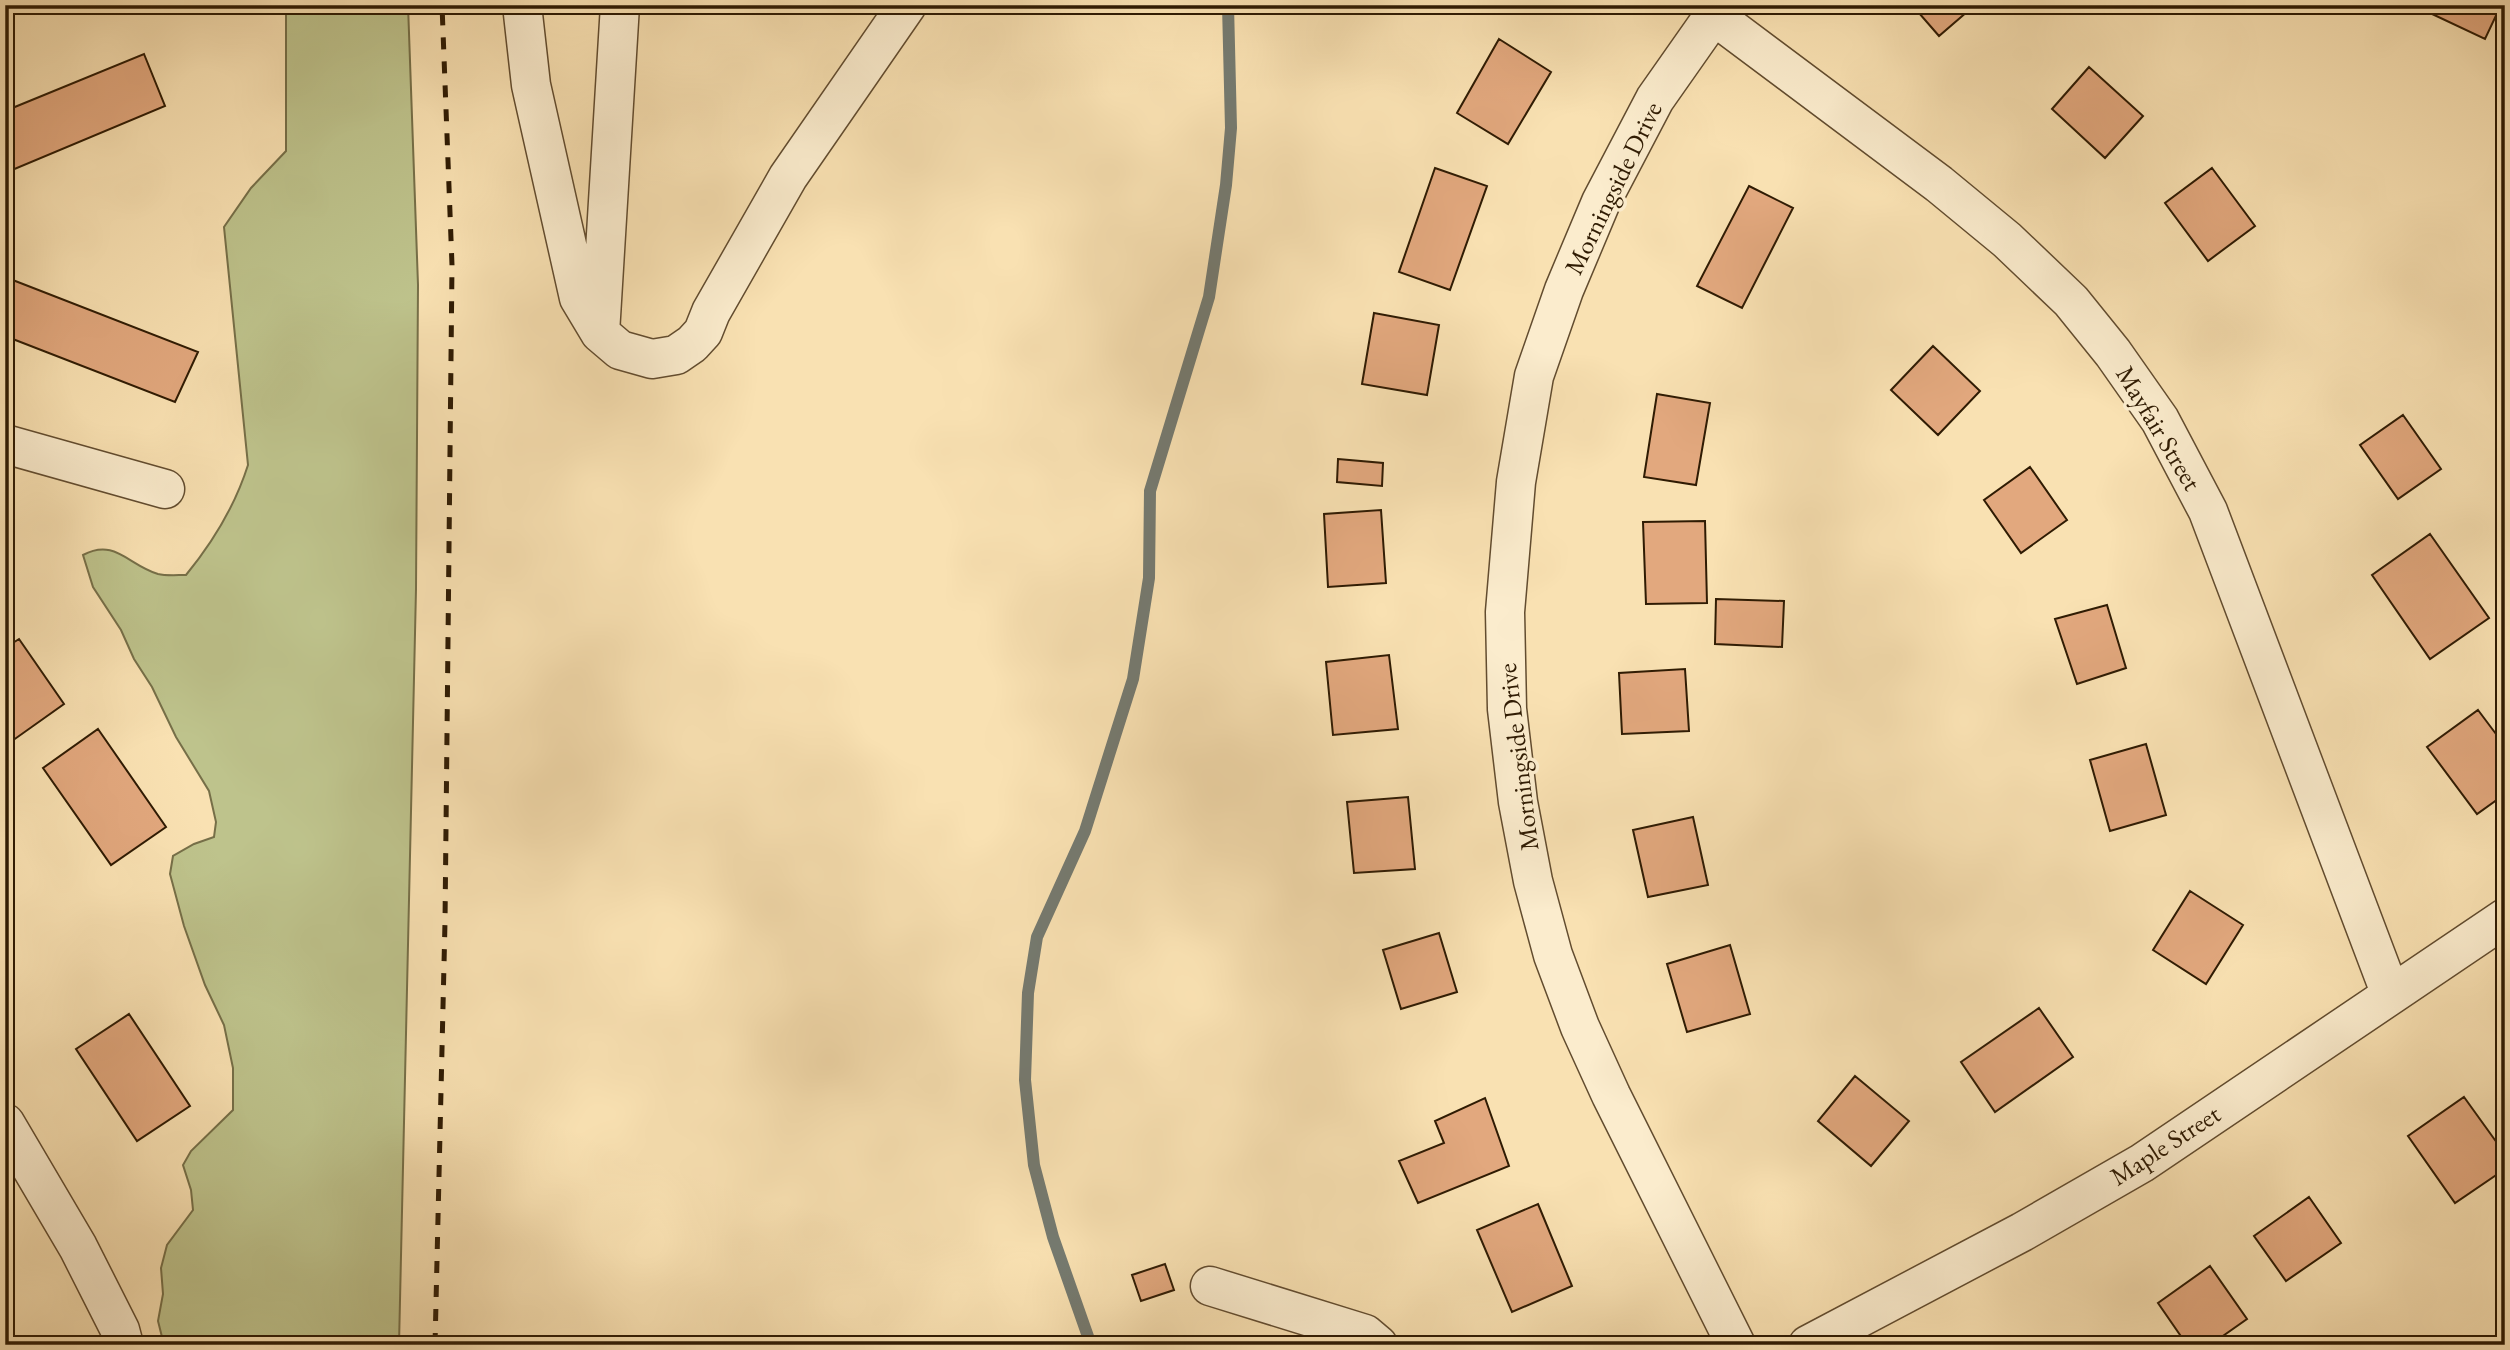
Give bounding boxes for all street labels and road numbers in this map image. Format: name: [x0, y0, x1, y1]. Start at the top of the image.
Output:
street label: Morningside Drive: [1556, 96, 1670, 280]
street label: Mayfair Street: [2108, 359, 2210, 497]
street label: Morningside Drive: [1490, 661, 1546, 853]
street label: Maple Street: [2103, 1097, 2227, 1193]

